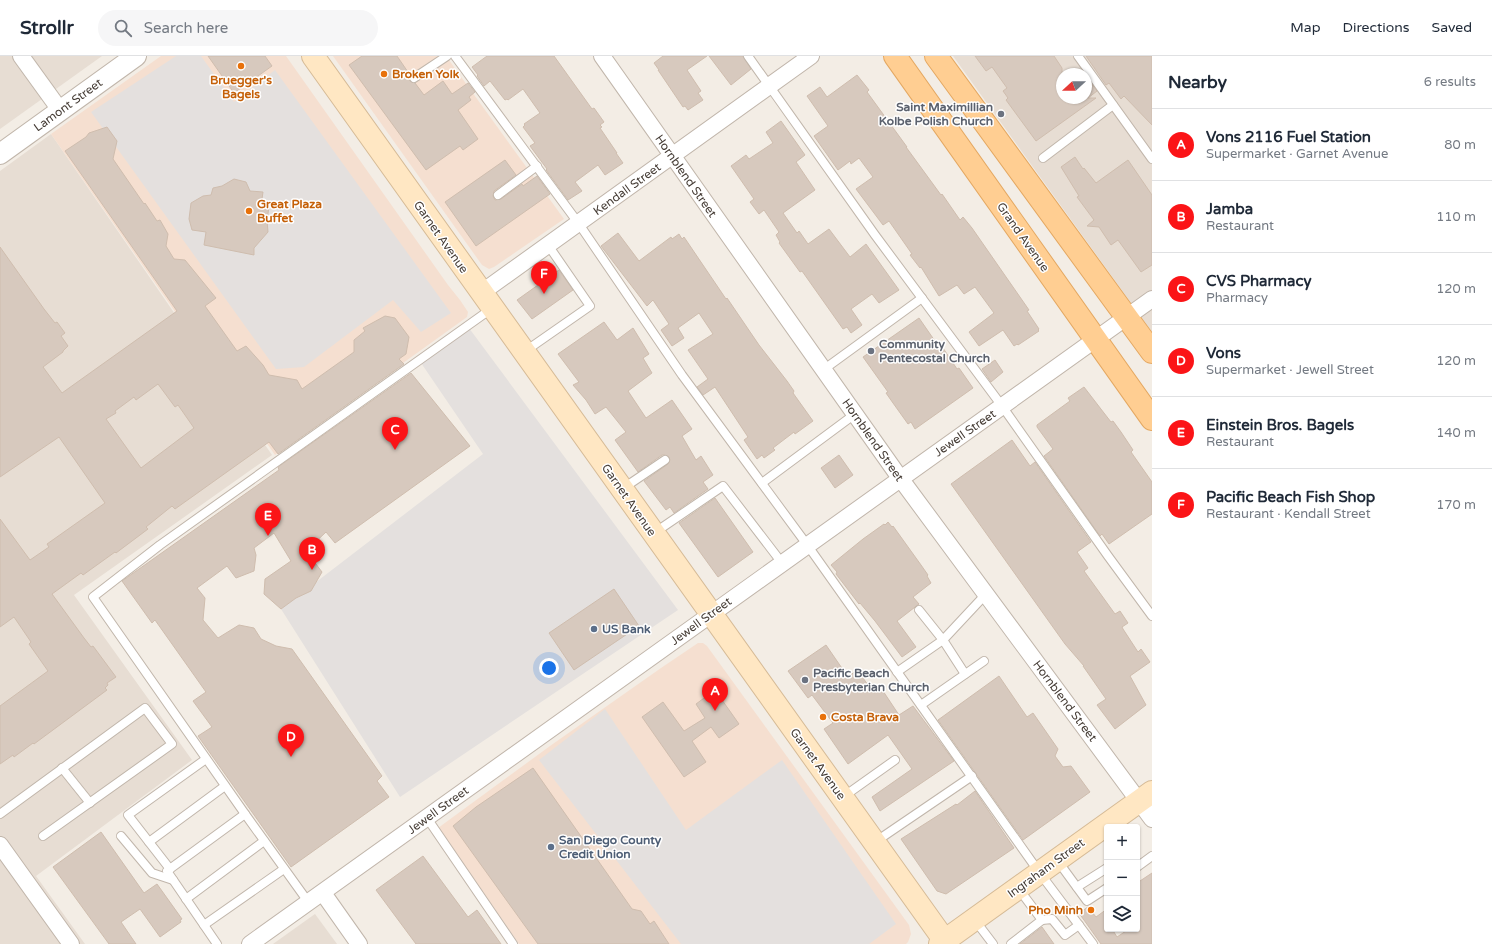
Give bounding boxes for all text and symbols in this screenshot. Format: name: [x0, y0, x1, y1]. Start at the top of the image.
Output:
search box: [98, 10, 378, 46]
text: Strollr: [20, 17, 74, 39]
icon: search: [112, 17, 134, 39]
text: Search here: [144, 19, 228, 37]
text: Map: [1290, 19, 1321, 36]
text: Directions: [1343, 19, 1410, 36]
text: Saved: [1432, 19, 1472, 36]
marker: Bruegger's Bagels: [236, 61, 246, 71]
place label: Broken Yolk: [392, 67, 460, 81]
north arrow: [1056, 68, 1092, 104]
marker: Broken Yolk: [379, 69, 389, 79]
text: Nearby: [1168, 72, 1227, 93]
place label: Bruegger's Bagels: [210, 73, 272, 102]
text: 6 results: [1424, 74, 1476, 90]
street label: Lamont Street: [31, 75, 105, 135]
place label: Saint Maximillian Kolbe Polish Church: [879, 100, 993, 128]
marker: Saint Maximillian Kolbe Polish Church: [996, 109, 1006, 119]
text: Vons 2116 Fuel Station: [1206, 128, 1371, 146]
street label: Hornblend Street: [652, 132, 720, 220]
text: A: [1176, 137, 1186, 153]
text: 80 m: [1444, 137, 1476, 153]
text: Supermarket · Garnet Avenue: [1206, 146, 1388, 162]
street label: Kendall Street: [591, 160, 664, 218]
place label: Great Plaza Buffet: [257, 197, 322, 225]
street label: Garnet Avenue: [411, 198, 471, 276]
street label: Grand Avenue: [994, 200, 1052, 275]
text: Jamba: [1206, 200, 1253, 218]
marker: Great Plaza Buffet: [244, 206, 254, 216]
text: B: [1176, 209, 1186, 225]
text: 110 m: [1436, 209, 1476, 225]
text: Restaurant: [1206, 218, 1274, 234]
pin: F: [531, 261, 557, 294]
text: CVS Pharmacy: [1206, 272, 1311, 290]
text: C: [1176, 281, 1186, 297]
text: 120 m: [1436, 281, 1476, 297]
text: Pharmacy: [1206, 290, 1268, 306]
place label: Community Pentecostal Church: [879, 337, 990, 365]
text: Vons: [1206, 344, 1241, 362]
marker: Community Pentecostal Church: [866, 346, 876, 356]
text: D: [1176, 353, 1186, 369]
text: 120 m: [1436, 353, 1476, 369]
text: Supermarket · Jewell Street: [1206, 362, 1374, 378]
street label: Hornblend Street: [839, 396, 907, 484]
street label: Jewell Street: [932, 406, 999, 459]
text: Einstein Bros. Bagels: [1206, 416, 1354, 434]
pin: C: [382, 417, 408, 450]
text: E: [1177, 425, 1185, 441]
text: 140 m: [1436, 425, 1476, 441]
text: Restaurant: [1206, 434, 1274, 450]
street label: Garnet Avenue: [599, 461, 659, 539]
text: Pacific Beach Fish Shop: [1206, 488, 1375, 506]
text: F: [1177, 497, 1185, 513]
text: 170 m: [1436, 497, 1476, 513]
pin: E: [255, 503, 281, 536]
text: Restaurant · Kendall Street: [1206, 506, 1371, 522]
pin: B: [299, 537, 325, 570]
street label: Jewell Street: [668, 594, 735, 648]
place label: US Bank: [602, 622, 651, 636]
marker: US Bank: [589, 624, 599, 634]
your location: [539, 658, 559, 678]
street label: Hornblend Street: [1030, 658, 1100, 745]
place label: Pacific Beach Presbyterian Church: [813, 666, 929, 695]
marker: Pacific Beach Presbyterian Church: [800, 675, 810, 685]
pin: A: [702, 678, 728, 711]
place label: Costa Brava: [831, 710, 899, 724]
marker: Costa Brava: [818, 712, 828, 722]
pin: D: [278, 724, 304, 757]
street label: Garnet Avenue: [787, 725, 849, 803]
street label: Jewell Street: [405, 783, 472, 837]
map controls: [1104, 824, 1140, 932]
button: +: [1104, 824, 1140, 860]
place label: San Diego County Credit Union: [559, 833, 662, 861]
street label: Ingraham Street: [1005, 835, 1088, 901]
marker: San Diego County Credit Union: [546, 842, 556, 852]
button: −: [1104, 860, 1140, 896]
button: layers: [1104, 896, 1140, 932]
place label: Pho Minh: [1028, 903, 1083, 917]
marker: Pho Minh: [1086, 905, 1096, 915]

